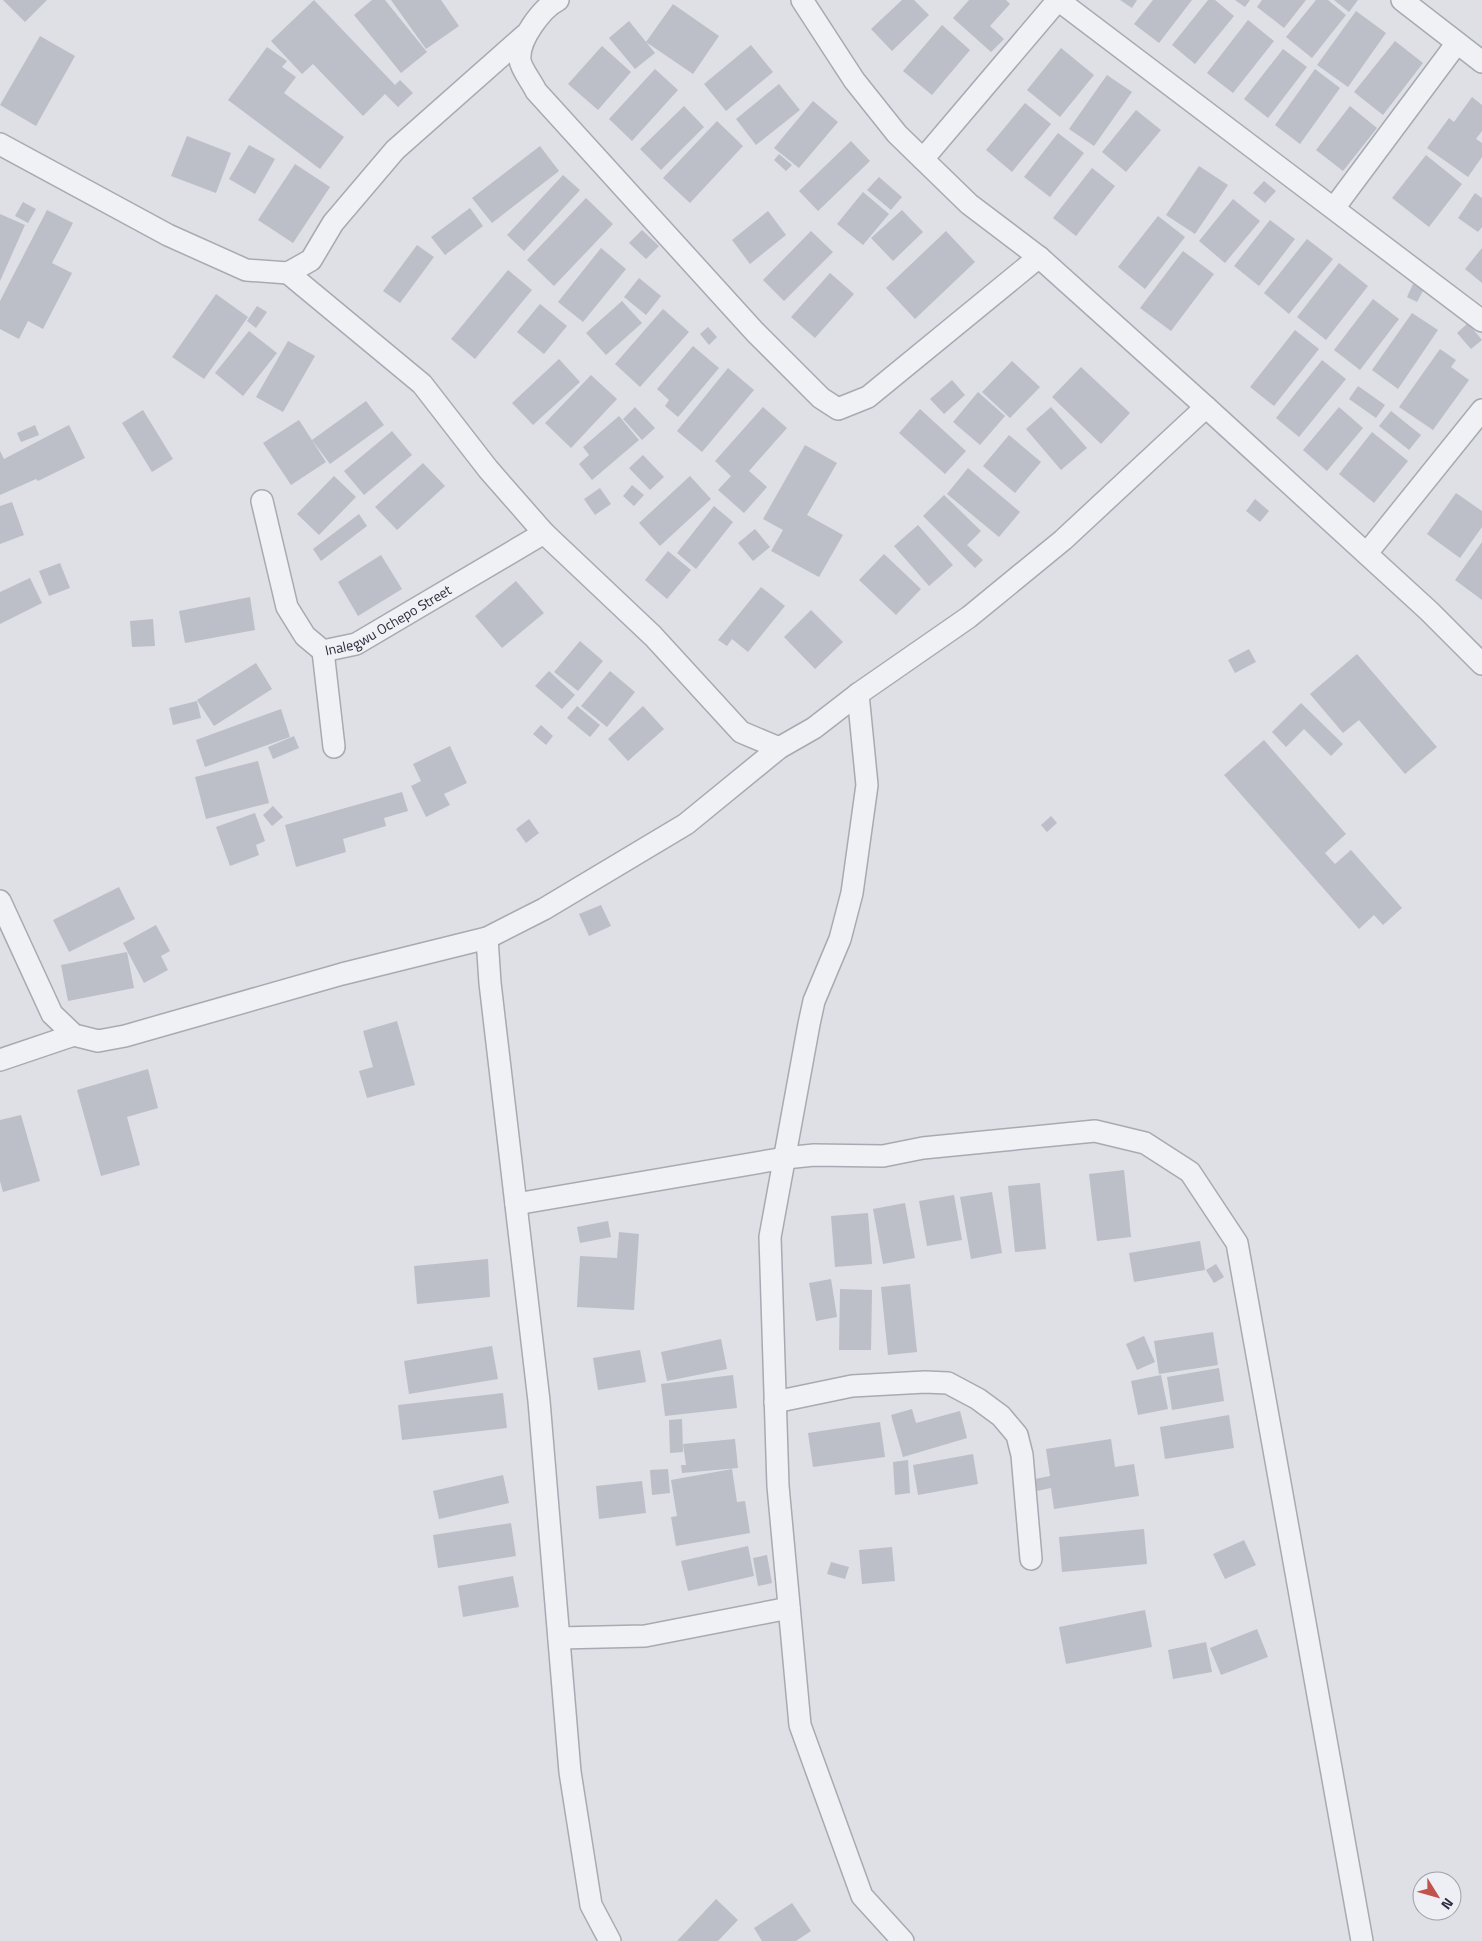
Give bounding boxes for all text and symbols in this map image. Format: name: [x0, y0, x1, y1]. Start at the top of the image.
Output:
street label: Inalegwu Ochepo Street: [323, 579, 455, 660]
north arrow: [1412, 1871, 1462, 1921]
text: N: [1436, 1894, 1459, 1914]

